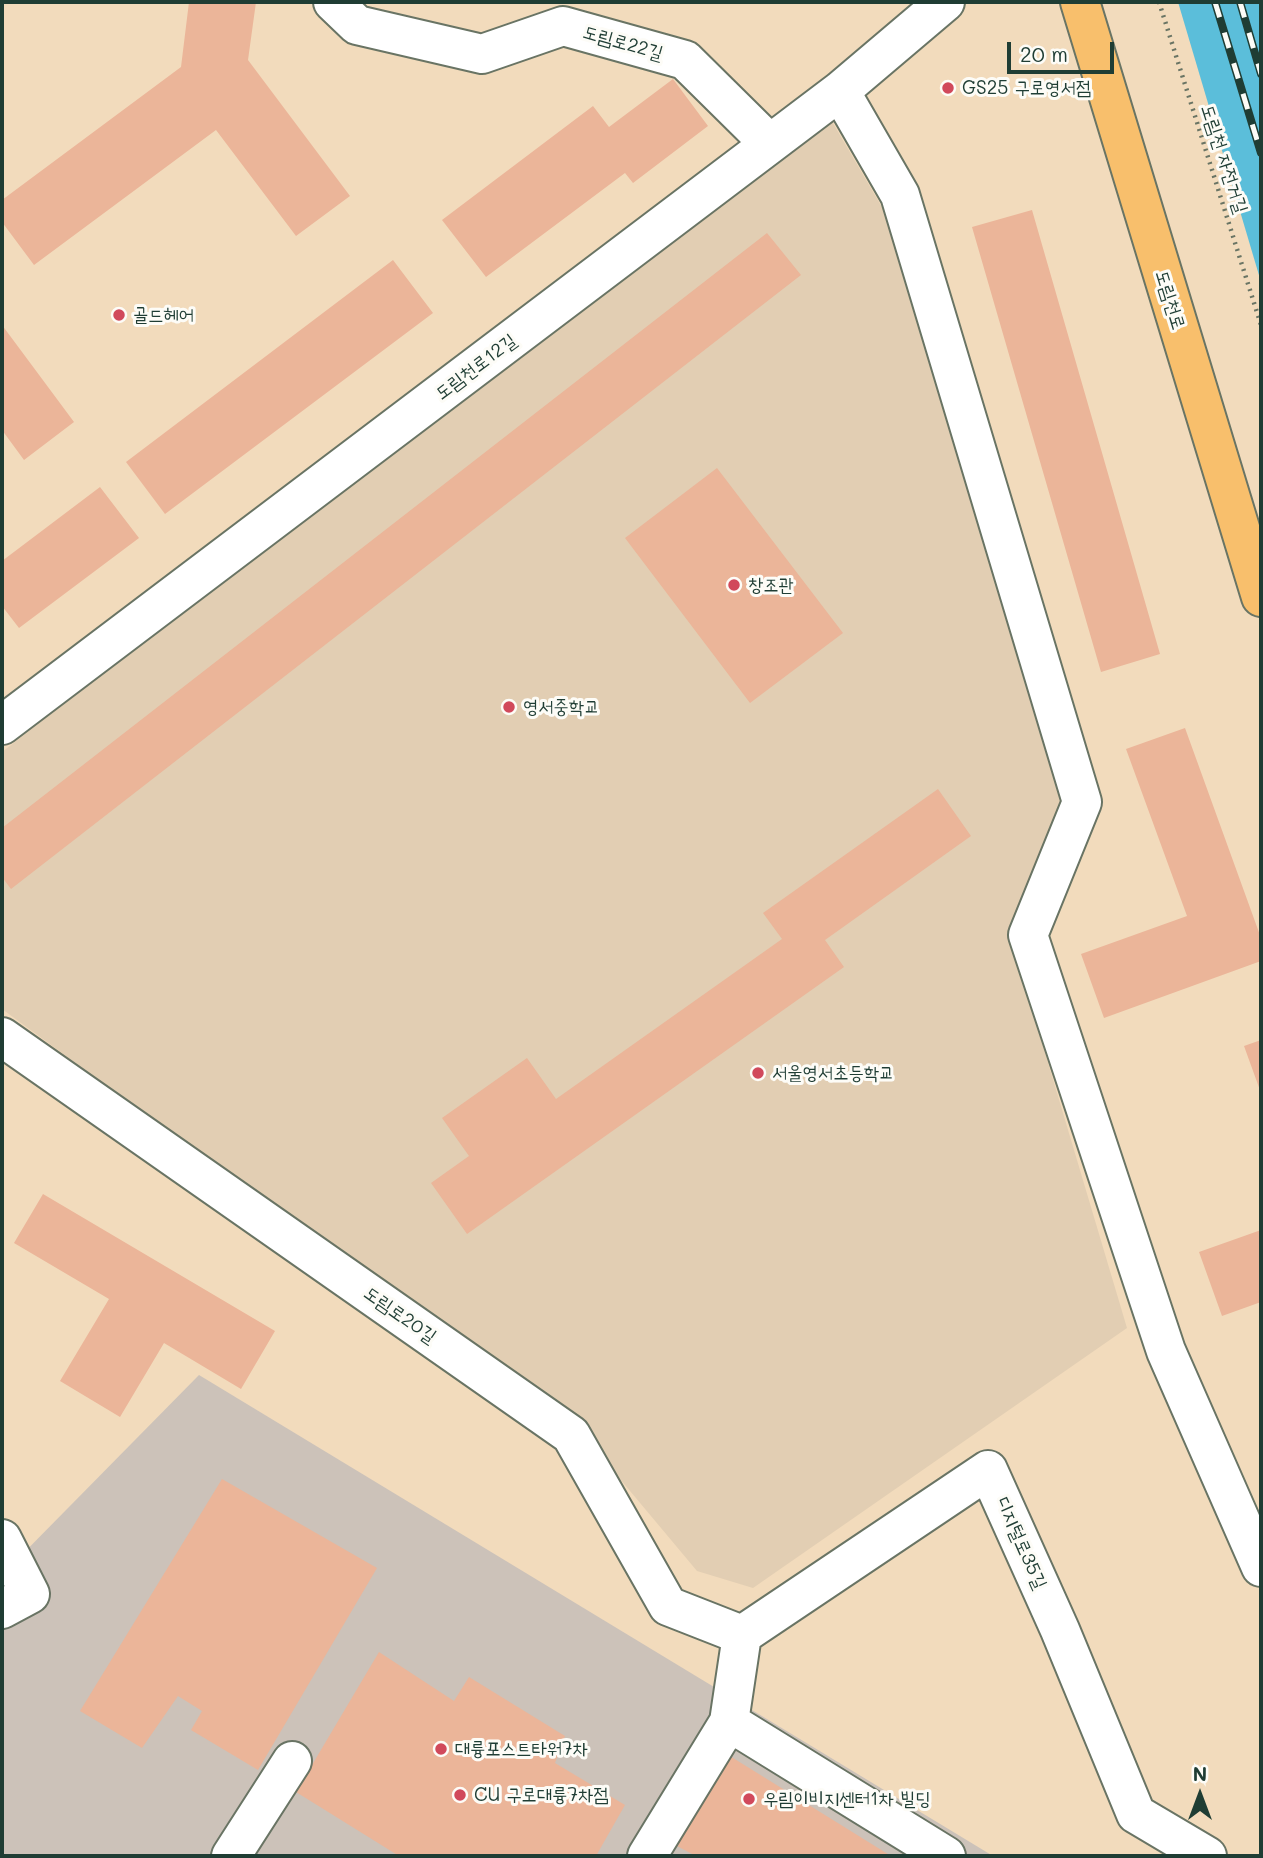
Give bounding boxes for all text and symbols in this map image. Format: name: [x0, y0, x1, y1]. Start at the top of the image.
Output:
street label: 도림로22길: [580, 21, 666, 65]
scale bar: [1011, 28, 1118, 72]
text: 20 m: [1020, 40, 1068, 67]
place label: GS25 구로영서점: [962, 77, 1091, 99]
marker: GS25 구로영서점: [940, 80, 956, 96]
street label: 도림천 자전거길: [1196, 102, 1252, 216]
street label: 도림천로: [1150, 267, 1190, 333]
place label: 골드헤어: [133, 304, 194, 326]
marker: 골드헤어: [111, 307, 127, 323]
street label: 도림천로12길: [431, 329, 521, 405]
place label: 창조관: [748, 574, 794, 596]
marker: 창조관: [726, 577, 742, 593]
place label: 영서중학교: [523, 696, 599, 718]
marker: 영서중학교: [501, 699, 517, 715]
place label: 서울영서초등학교: [772, 1062, 894, 1084]
marker: 서울영서초등학교: [750, 1065, 766, 1081]
street label: 도림로20길: [359, 1282, 441, 1348]
street label: 디지털로35길: [991, 1493, 1051, 1593]
place label: 대륭포스트타워7차: [455, 1738, 588, 1760]
marker: 대륭포스트타워7차: [433, 1741, 449, 1757]
north arrow: [1165, 1760, 1235, 1830]
text: N: [1193, 1761, 1207, 1786]
place label: CU 구로대륭7차점: [474, 1784, 609, 1806]
marker: CU 구로대륭7차점: [452, 1787, 468, 1803]
place label: 우림이비지센터1차 빌딩: [763, 1788, 930, 1810]
marker: 우림이비지센터1차 빌딩: [741, 1791, 757, 1807]

